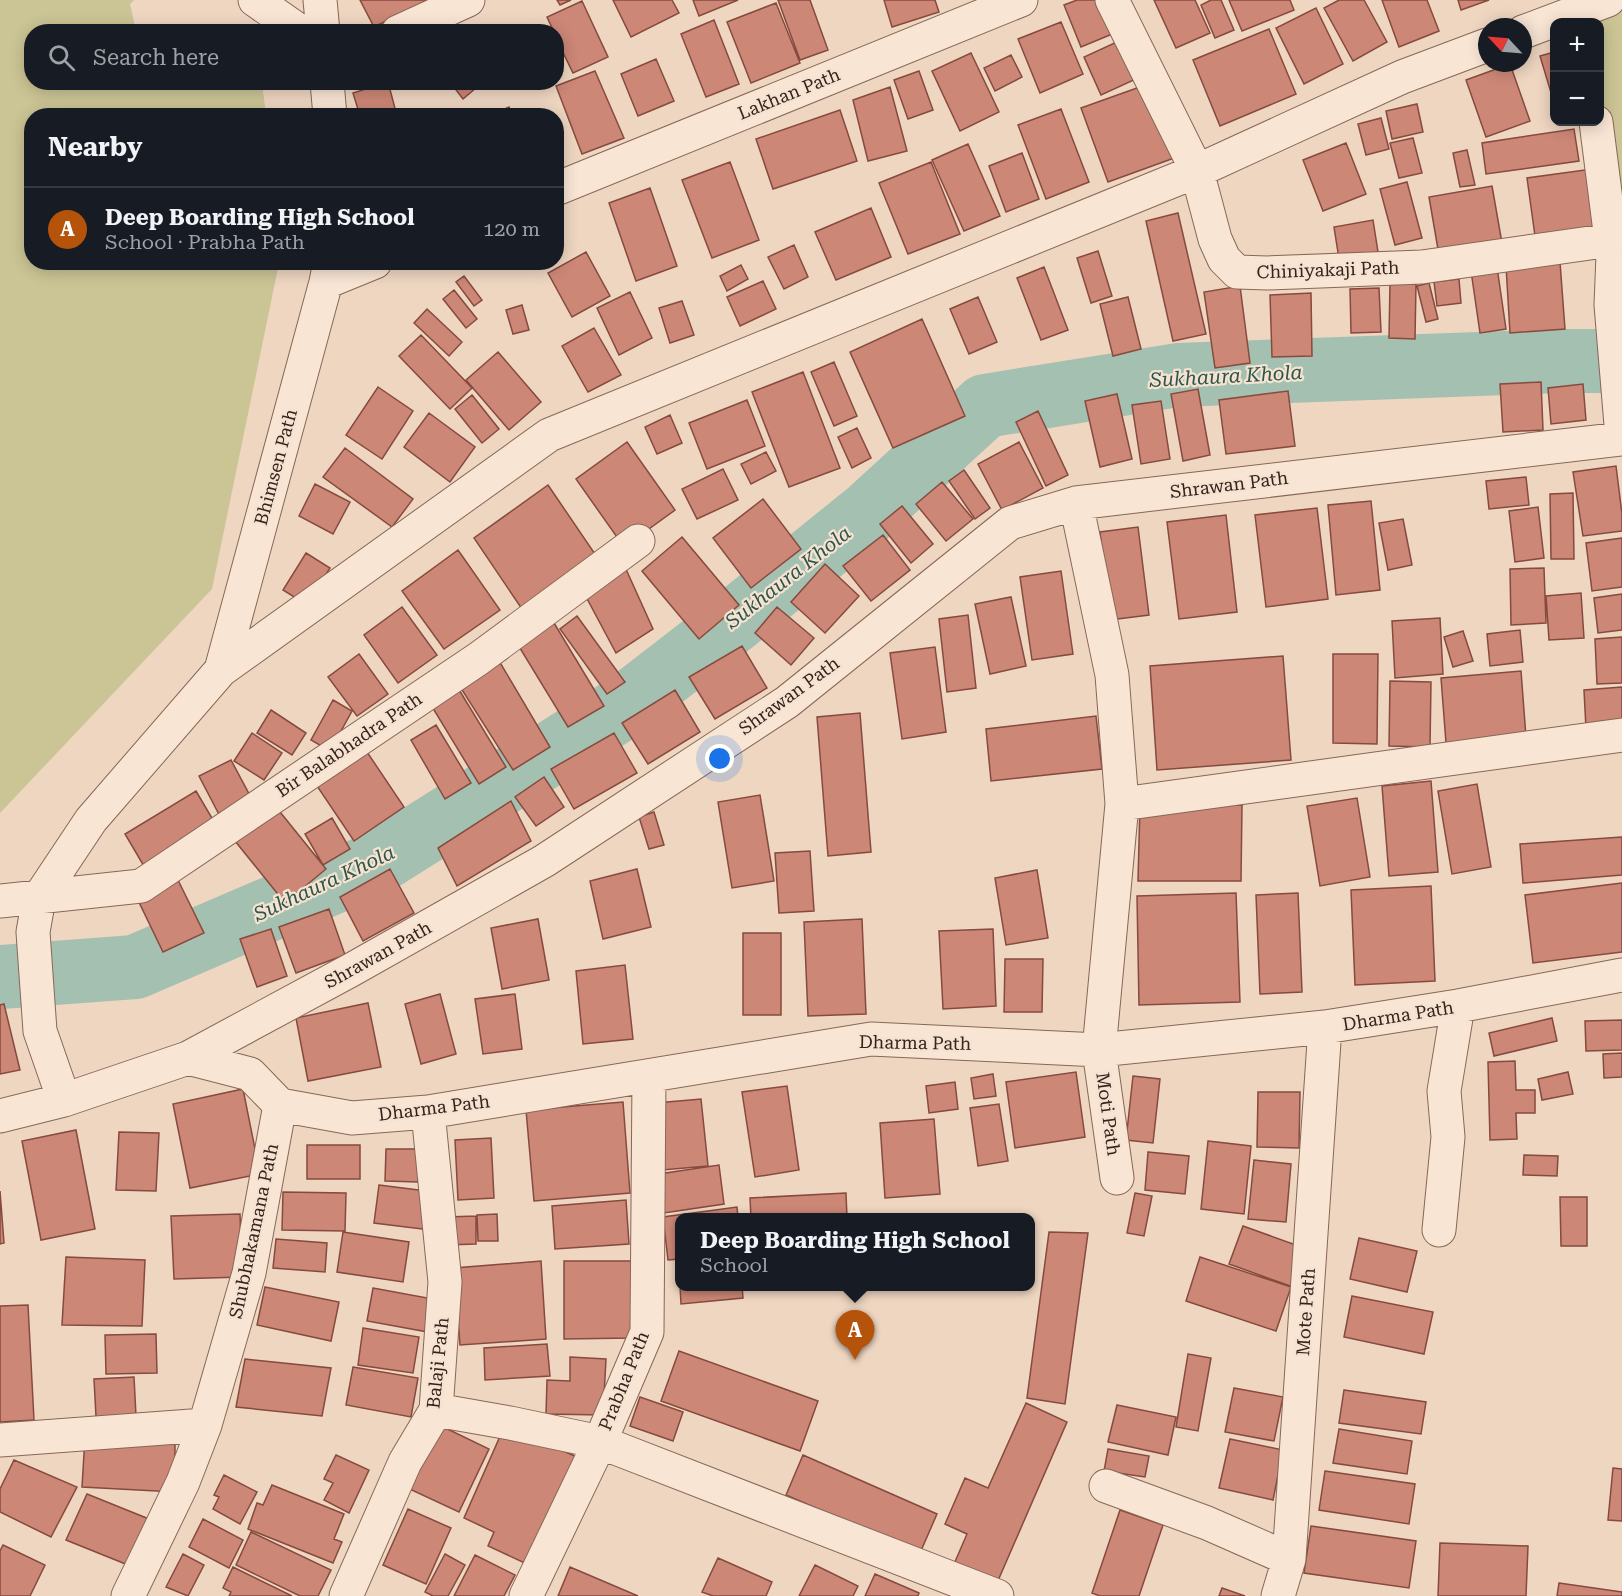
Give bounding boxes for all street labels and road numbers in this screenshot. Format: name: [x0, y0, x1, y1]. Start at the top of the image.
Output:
street label: Lakhan Path: [735, 63, 843, 124]
street label: Chiniyakaji Path: [1256, 257, 1400, 282]
street label: Bhimsen Path: [250, 406, 301, 527]
street label: Shrawan Path: [1169, 467, 1290, 502]
street label: Shrawan Path: [734, 652, 843, 739]
street label: Bir Balabhadra Path: [272, 688, 426, 801]
street label: Shrawan Path: [321, 916, 435, 993]
street label: Dharma Path: [1341, 996, 1455, 1035]
street label: Dharma Path: [859, 1031, 972, 1054]
street label: Moti Path: [1092, 1071, 1125, 1157]
street label: Dharma Path: [377, 1090, 491, 1125]
street label: Shubhakamana Path: [225, 1141, 282, 1320]
street label: Mote Path: [1292, 1267, 1319, 1357]
street label: Balaji Path: [422, 1316, 453, 1410]
street label: Prabha Path: [594, 1328, 653, 1433]

